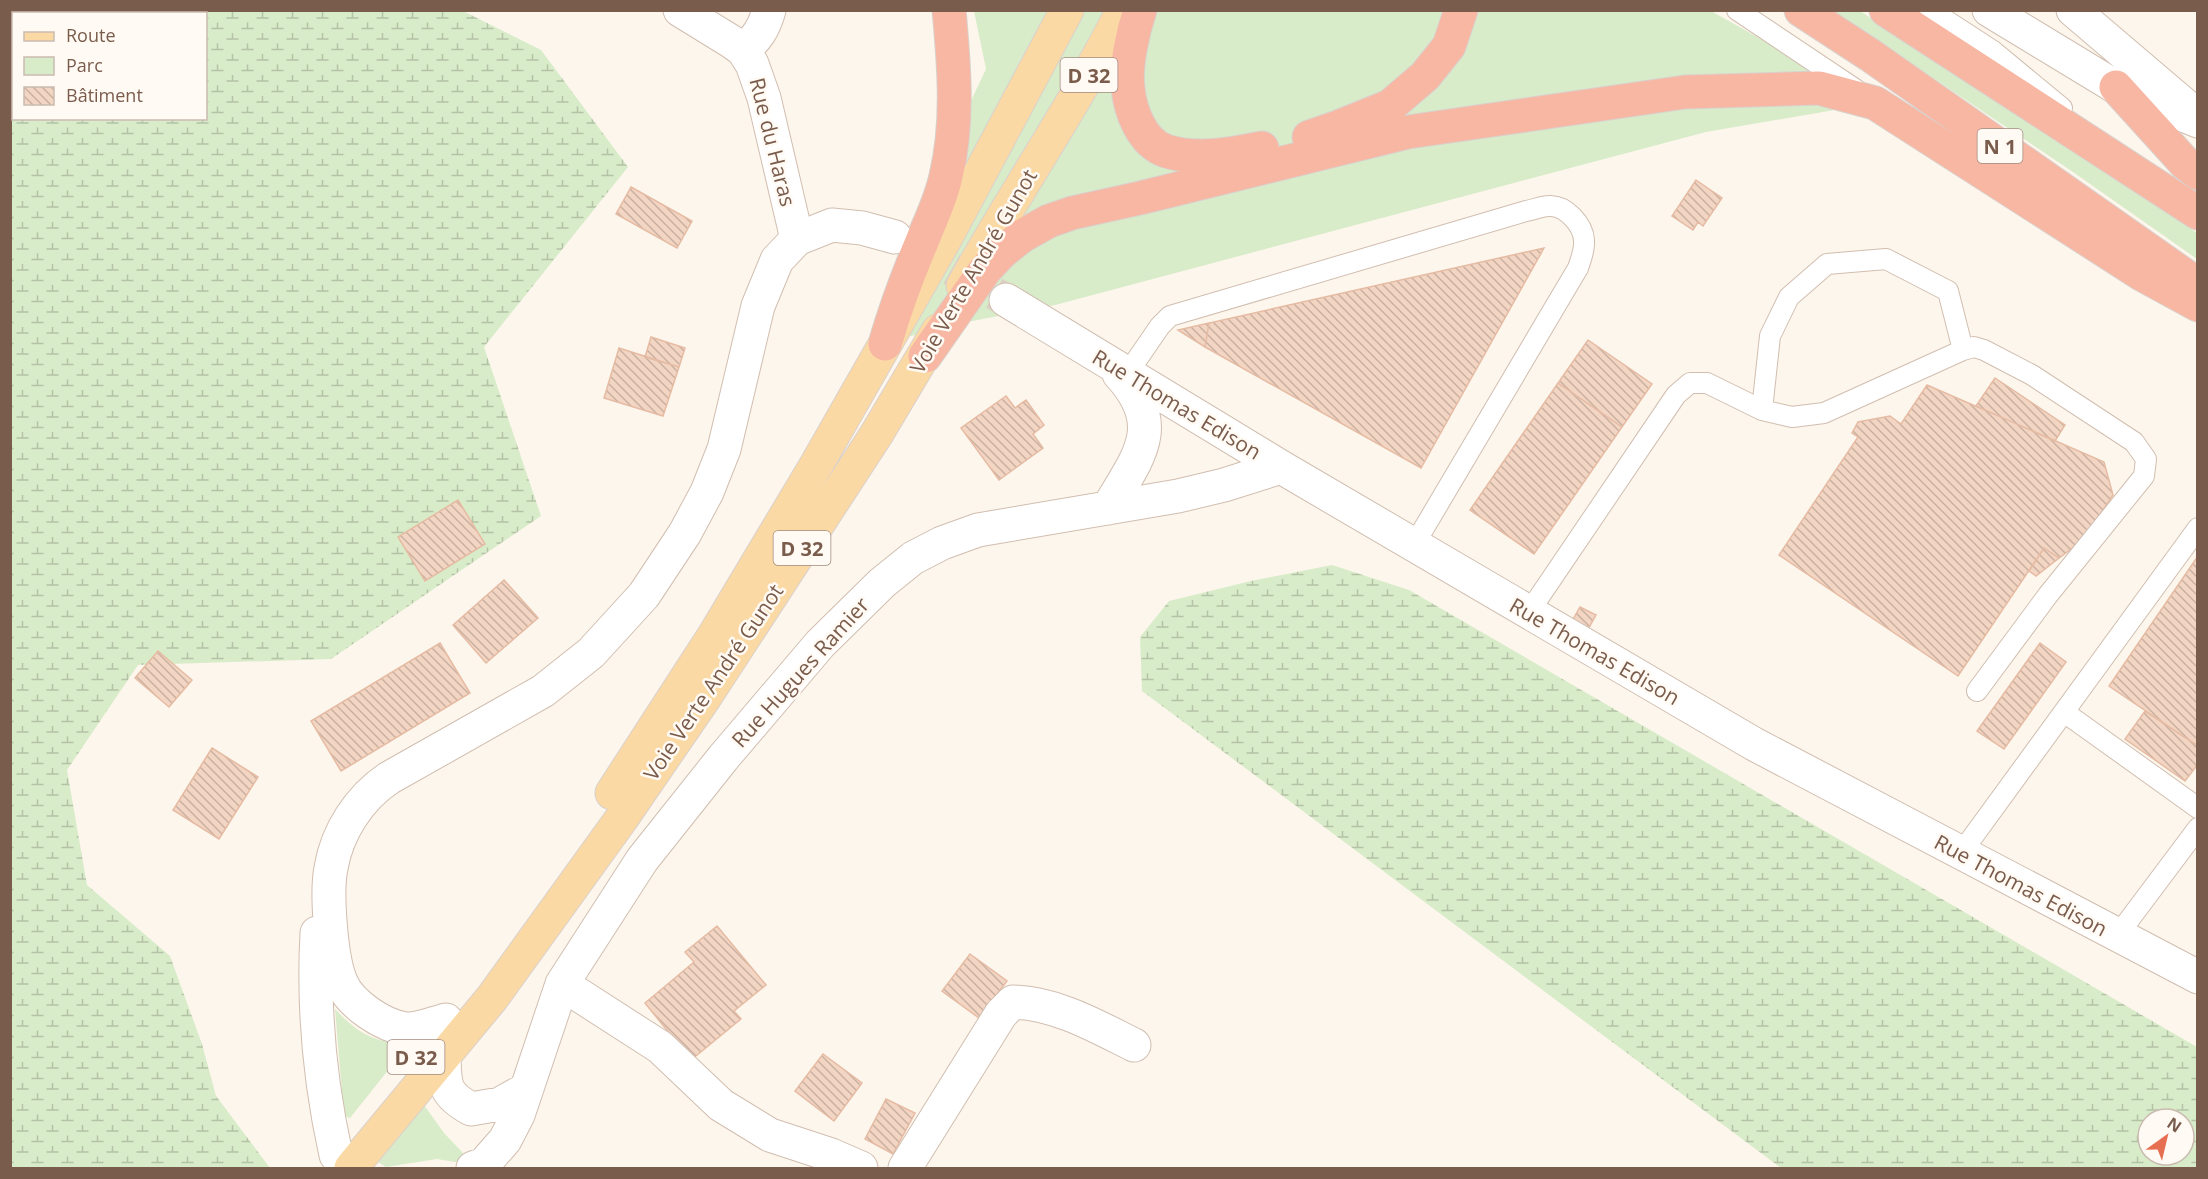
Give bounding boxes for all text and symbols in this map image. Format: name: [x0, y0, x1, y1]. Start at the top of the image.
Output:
legend: [12, 12, 207, 120]
text: Route: [66, 23, 116, 47]
text: Parc: [66, 53, 103, 77]
road number: D 32: [1060, 58, 1118, 92]
street label: Rue du Haras: [743, 75, 803, 209]
text: Bâtiment: [66, 83, 143, 107]
road number: N 1: [1978, 129, 2022, 163]
street label: Voie Verte André Gunot: [903, 164, 1043, 378]
street label: Rue Thomas Edison: [1087, 343, 1267, 465]
road number: D 32: [774, 531, 830, 565]
street label: Voie Verte André Gunot: [637, 578, 789, 786]
street label: Rue Hugues Ramier: [725, 591, 875, 753]
street label: Rue Thomas Edison: [1505, 591, 1685, 711]
street label: Rue Thomas Edison: [1930, 828, 2112, 942]
road number: D 32: [388, 1040, 444, 1074]
north arrow: [2136, 1107, 2196, 1167]
text: N: [2163, 1112, 2186, 1137]

